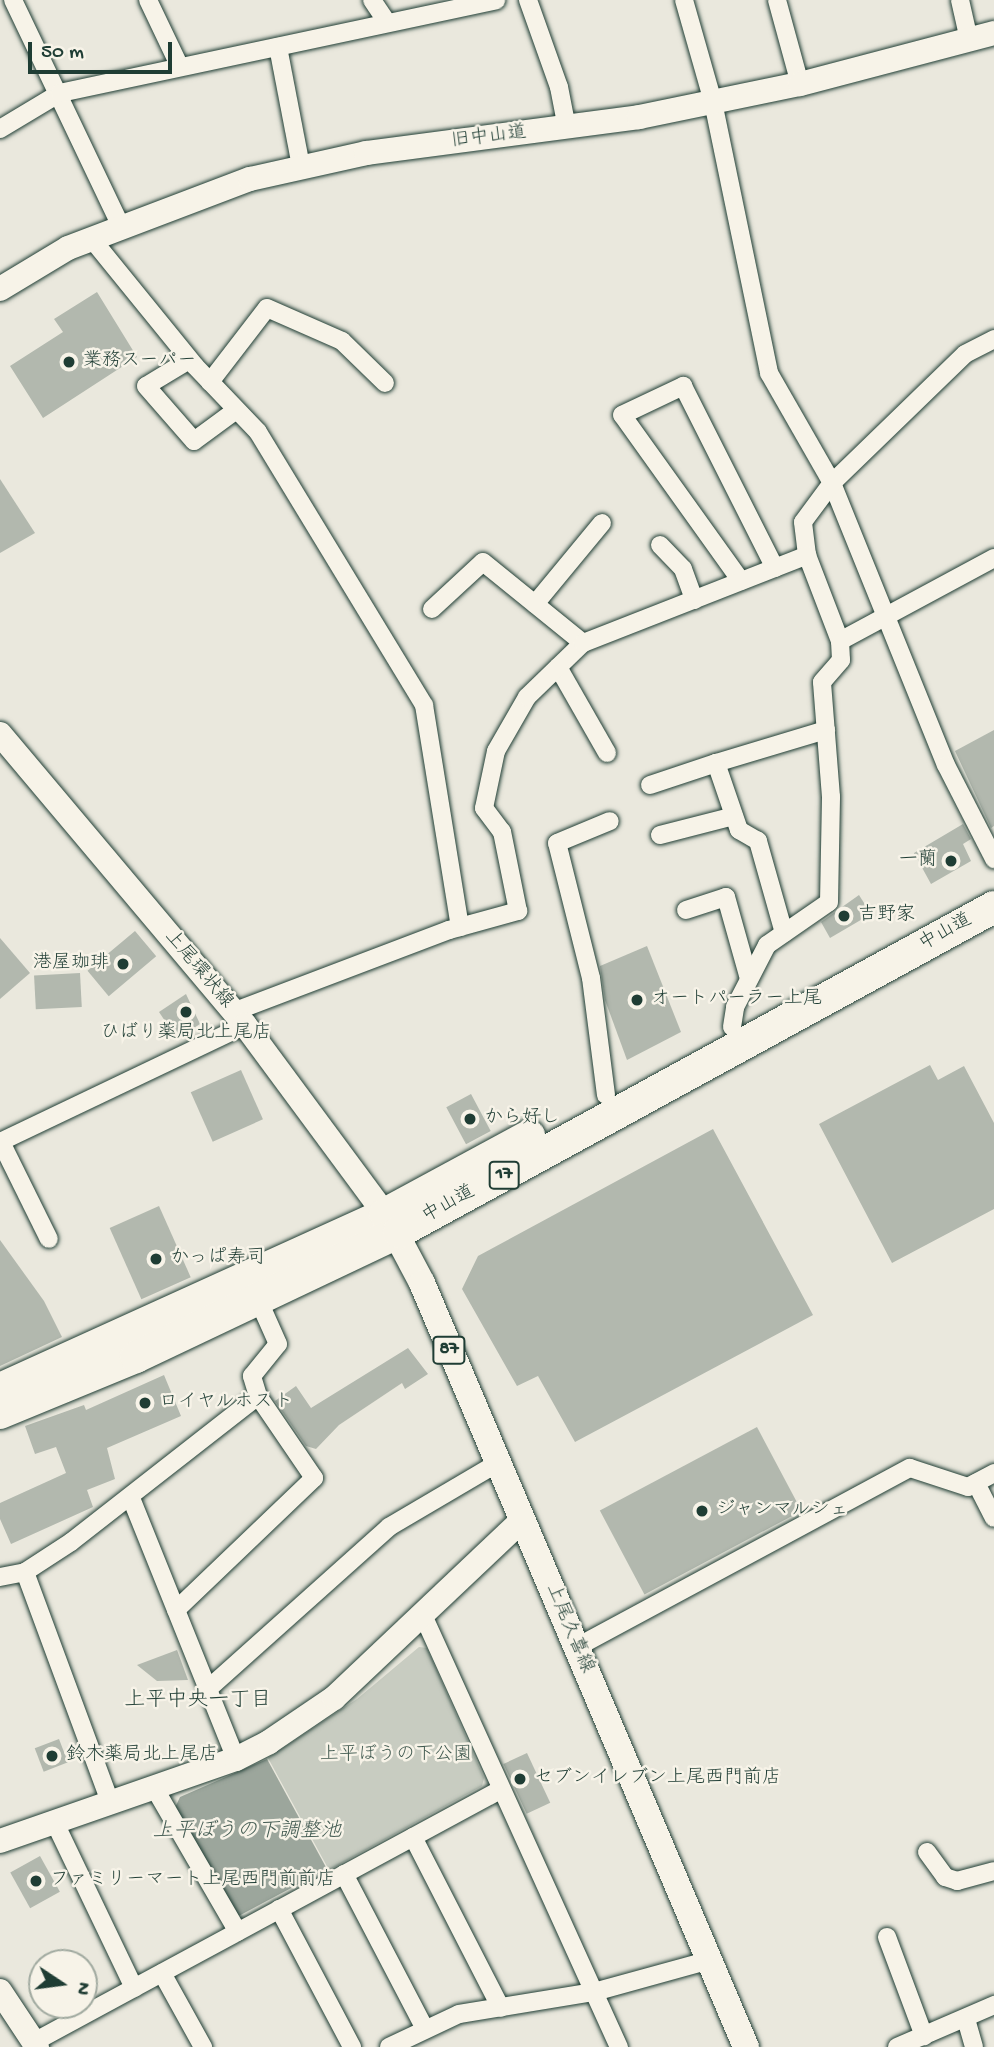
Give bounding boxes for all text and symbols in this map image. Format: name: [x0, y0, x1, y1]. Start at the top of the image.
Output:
scale bar: [32, 28, 175, 72]
text: 50 m: [41, 41, 84, 66]
street label: 旧中山道: [450, 122, 528, 154]
place label: 業務スーパー: [83, 351, 196, 373]
marker: 業務スーパー: [61, 354, 77, 370]
place label: 一蘭: [899, 850, 937, 872]
marker: 一蘭: [943, 853, 959, 869]
place label: 吉野家: [858, 905, 915, 927]
marker: 吉野家: [836, 908, 852, 924]
street label: 中山道: [916, 909, 976, 957]
street label: 上尾環状線: [159, 926, 237, 1014]
place label: 港屋珈琲: [33, 953, 109, 975]
marker: 港屋珈琲: [115, 956, 131, 972]
place label: オートパーラー上尾: [651, 989, 822, 1011]
marker: オートパーラー上尾: [629, 992, 645, 1008]
marker: ひばり薬局北上尾店: [178, 1004, 194, 1020]
place label: ひばり薬局北上尾店: [101, 1023, 271, 1045]
place label: から好し: [484, 1108, 560, 1130]
marker: から好し: [462, 1111, 478, 1127]
road number: 17: [488, 1160, 520, 1190]
street label: 中山道: [419, 1181, 479, 1229]
place label: かっぱ寿司: [170, 1248, 265, 1270]
marker: かっぱ寿司: [148, 1251, 164, 1267]
road number: 87: [432, 1336, 466, 1364]
place label: ロイヤルホスト: [159, 1392, 292, 1414]
marker: ロイヤルホスト: [137, 1395, 153, 1411]
place label: ジャンマルシェ: [716, 1500, 849, 1522]
marker: ジャンマルシェ: [694, 1503, 710, 1519]
street label: 上尾久喜線: [540, 1581, 598, 1677]
district label: 上平中央一丁目: [125, 1689, 271, 1715]
place label: 鈴木薬局北上尾店: [66, 1745, 218, 1767]
park label: 上平ぼうの下公園: [320, 1745, 472, 1767]
marker: 鈴木薬局北上尾店: [44, 1748, 60, 1764]
place label: セブンイレブン上尾西門前店: [534, 1768, 781, 1790]
marker: セブンイレブン上尾西門前店: [512, 1771, 528, 1787]
water label: 上平ぼうの下調整池: [153, 1820, 341, 1846]
place label: ファミリーマート上尾西門前前店: [50, 1870, 335, 1892]
marker: ファミリーマート上尾西門前前店: [28, 1873, 44, 1889]
north arrow: [28, 1949, 98, 2019]
text: N: [69, 1980, 95, 1997]

